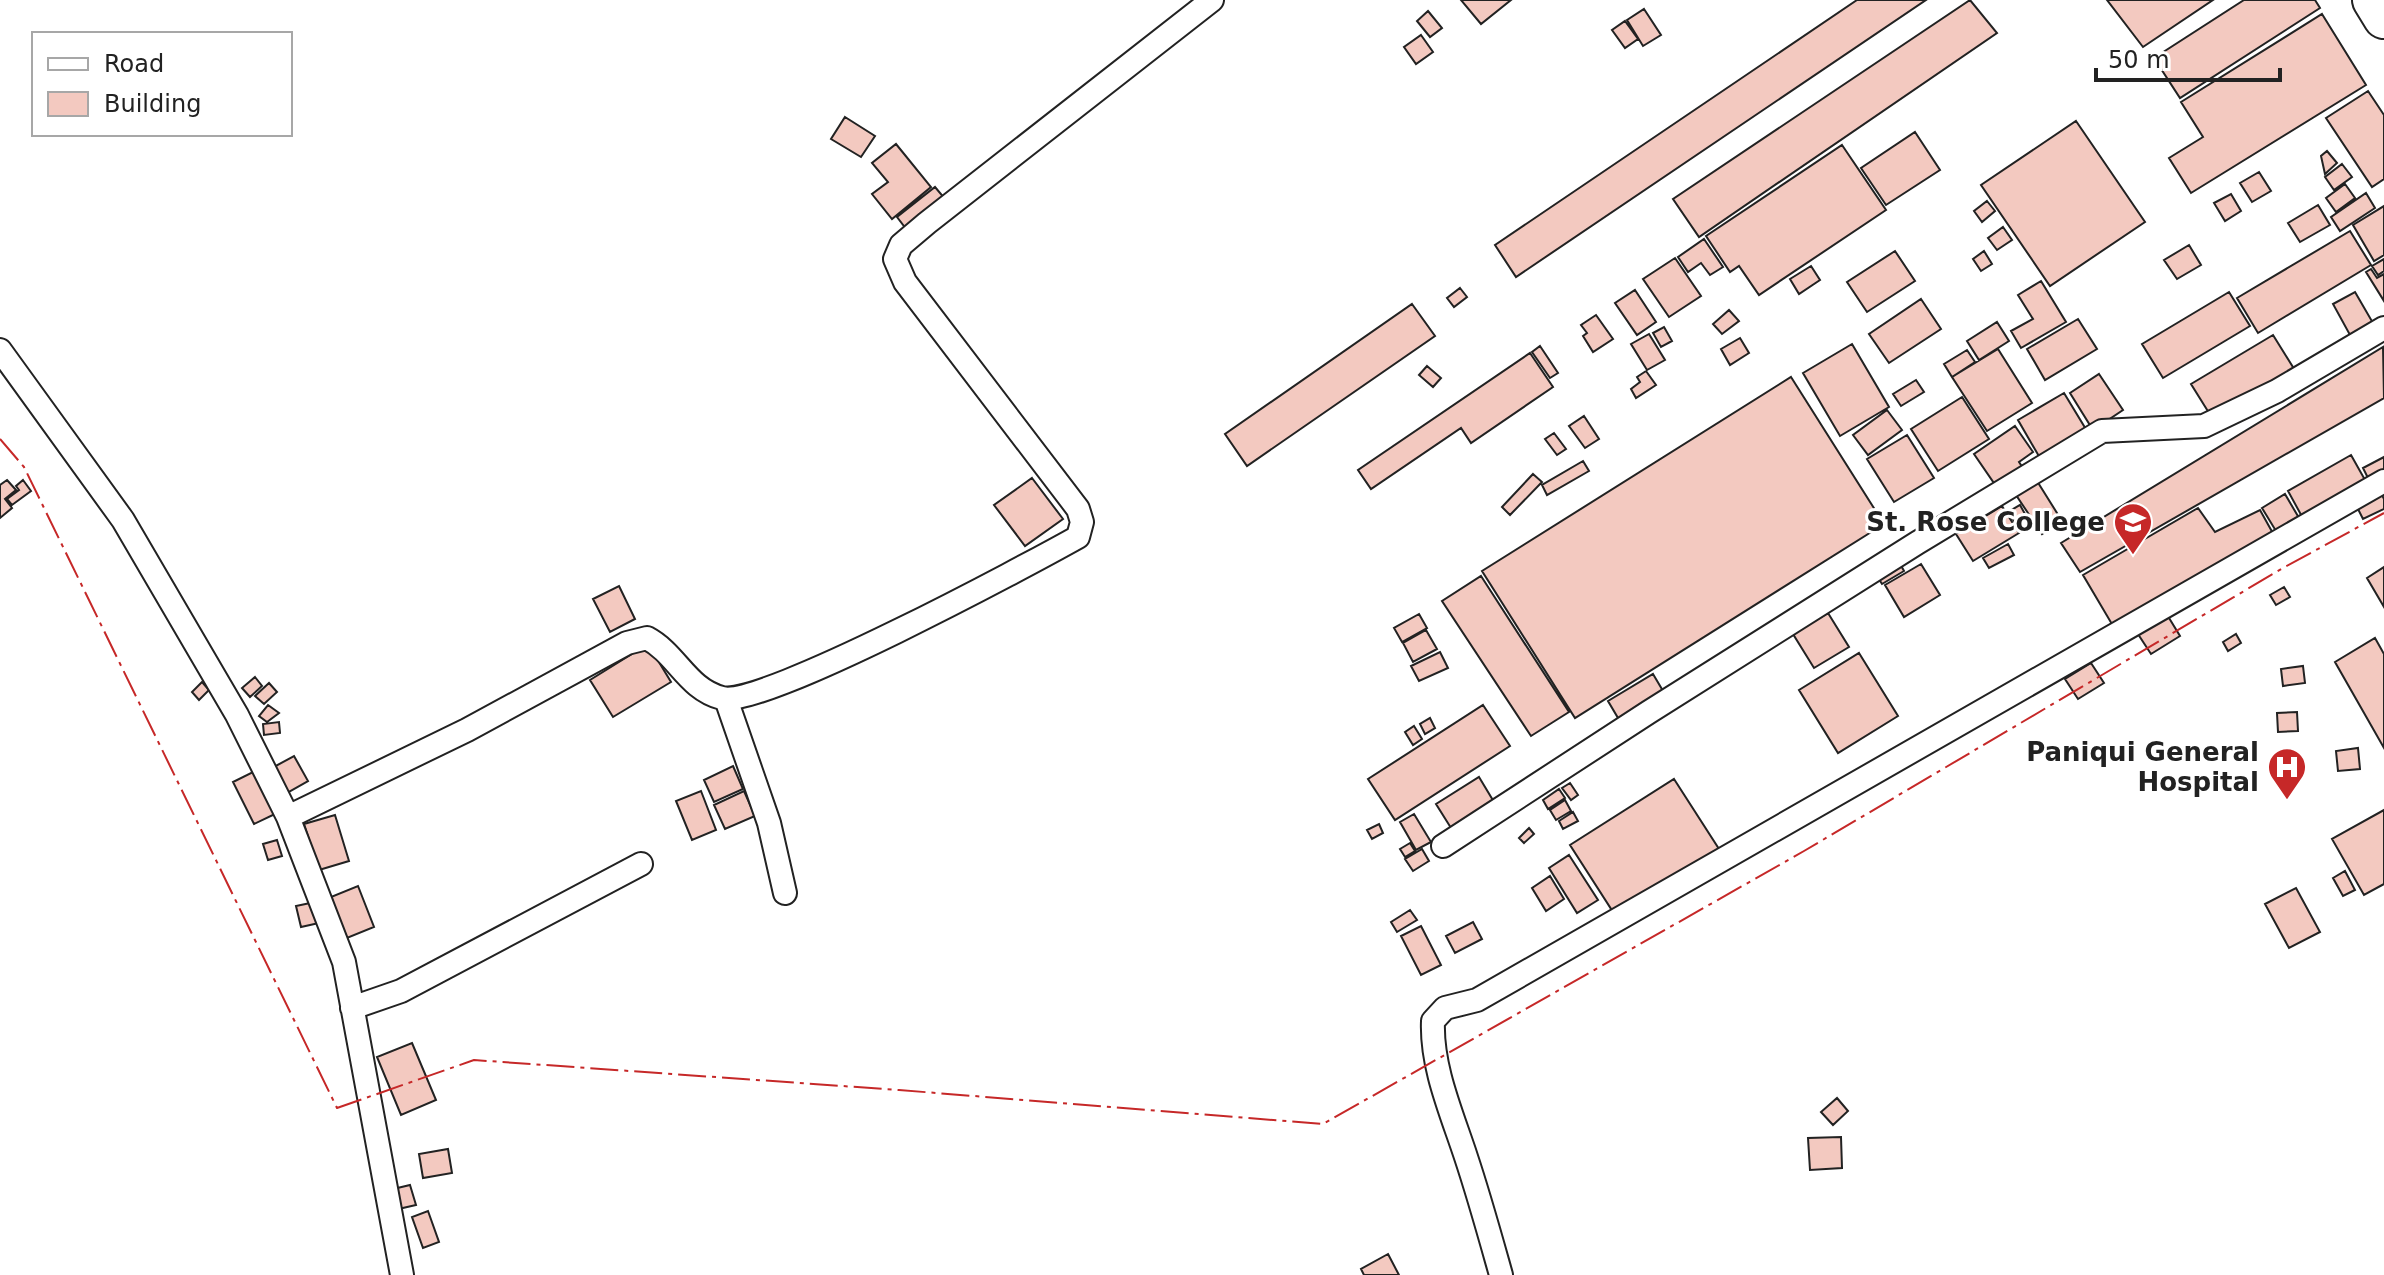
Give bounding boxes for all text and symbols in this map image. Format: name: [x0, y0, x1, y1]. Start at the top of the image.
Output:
legend: [32, 32, 292, 136]
scale bar: [2096, 32, 2280, 82]
text: 50 m: [2108, 46, 2170, 74]
text: Road: [104, 50, 164, 78]
text: Building: [104, 90, 201, 118]
school or university icon: St. Rose College: [2112, 501, 2154, 556]
place label: St. Rose College: [1866, 507, 2105, 537]
place label: Paniqui General Hospital: [2026, 737, 2259, 797]
hospital icon: Paniqui General Hospital: [2266, 746, 2308, 801]

